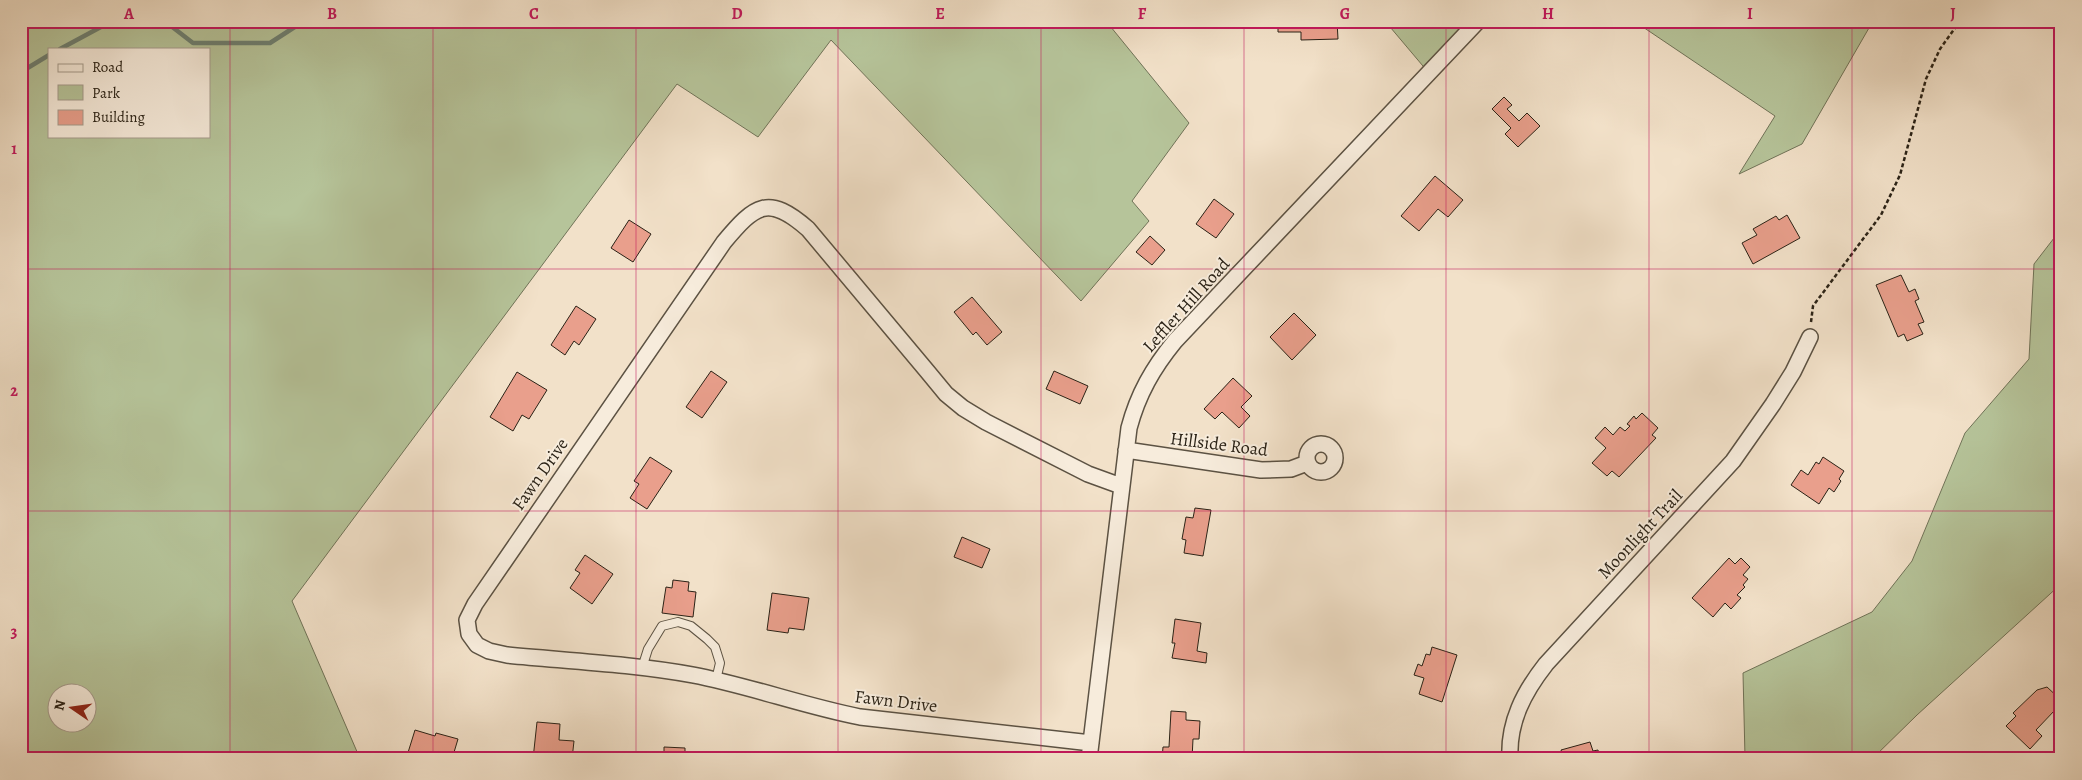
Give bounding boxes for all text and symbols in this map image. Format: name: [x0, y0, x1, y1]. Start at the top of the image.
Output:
text: A: [123, 3, 135, 25]
text: B: [327, 3, 337, 25]
text: C: [529, 3, 539, 25]
text: D: [731, 3, 743, 25]
text: E: [935, 3, 945, 25]
text: F: [1138, 3, 1147, 25]
text: G: [1340, 3, 1350, 25]
text: H: [1542, 3, 1554, 25]
text: I: [1747, 3, 1753, 25]
text: J: [1950, 3, 1956, 25]
legend: [48, 48, 210, 138]
text: Road: [92, 57, 124, 77]
text: Park: [92, 83, 121, 103]
text: Building: [92, 107, 145, 127]
text: 1: [11, 138, 17, 160]
street label: Leffler Hill Road: [1137, 252, 1235, 358]
text: 2: [10, 380, 18, 402]
street label: Hillside Road: [1169, 426, 1270, 462]
street label: Fawn Drive: [506, 433, 574, 515]
street label: Moonlight Trail: [1592, 484, 1688, 584]
text: 3: [11, 621, 18, 643]
north arrow: [48, 682, 98, 732]
street label: Fawn Drive: [853, 684, 939, 718]
text: N: [49, 698, 70, 712]

